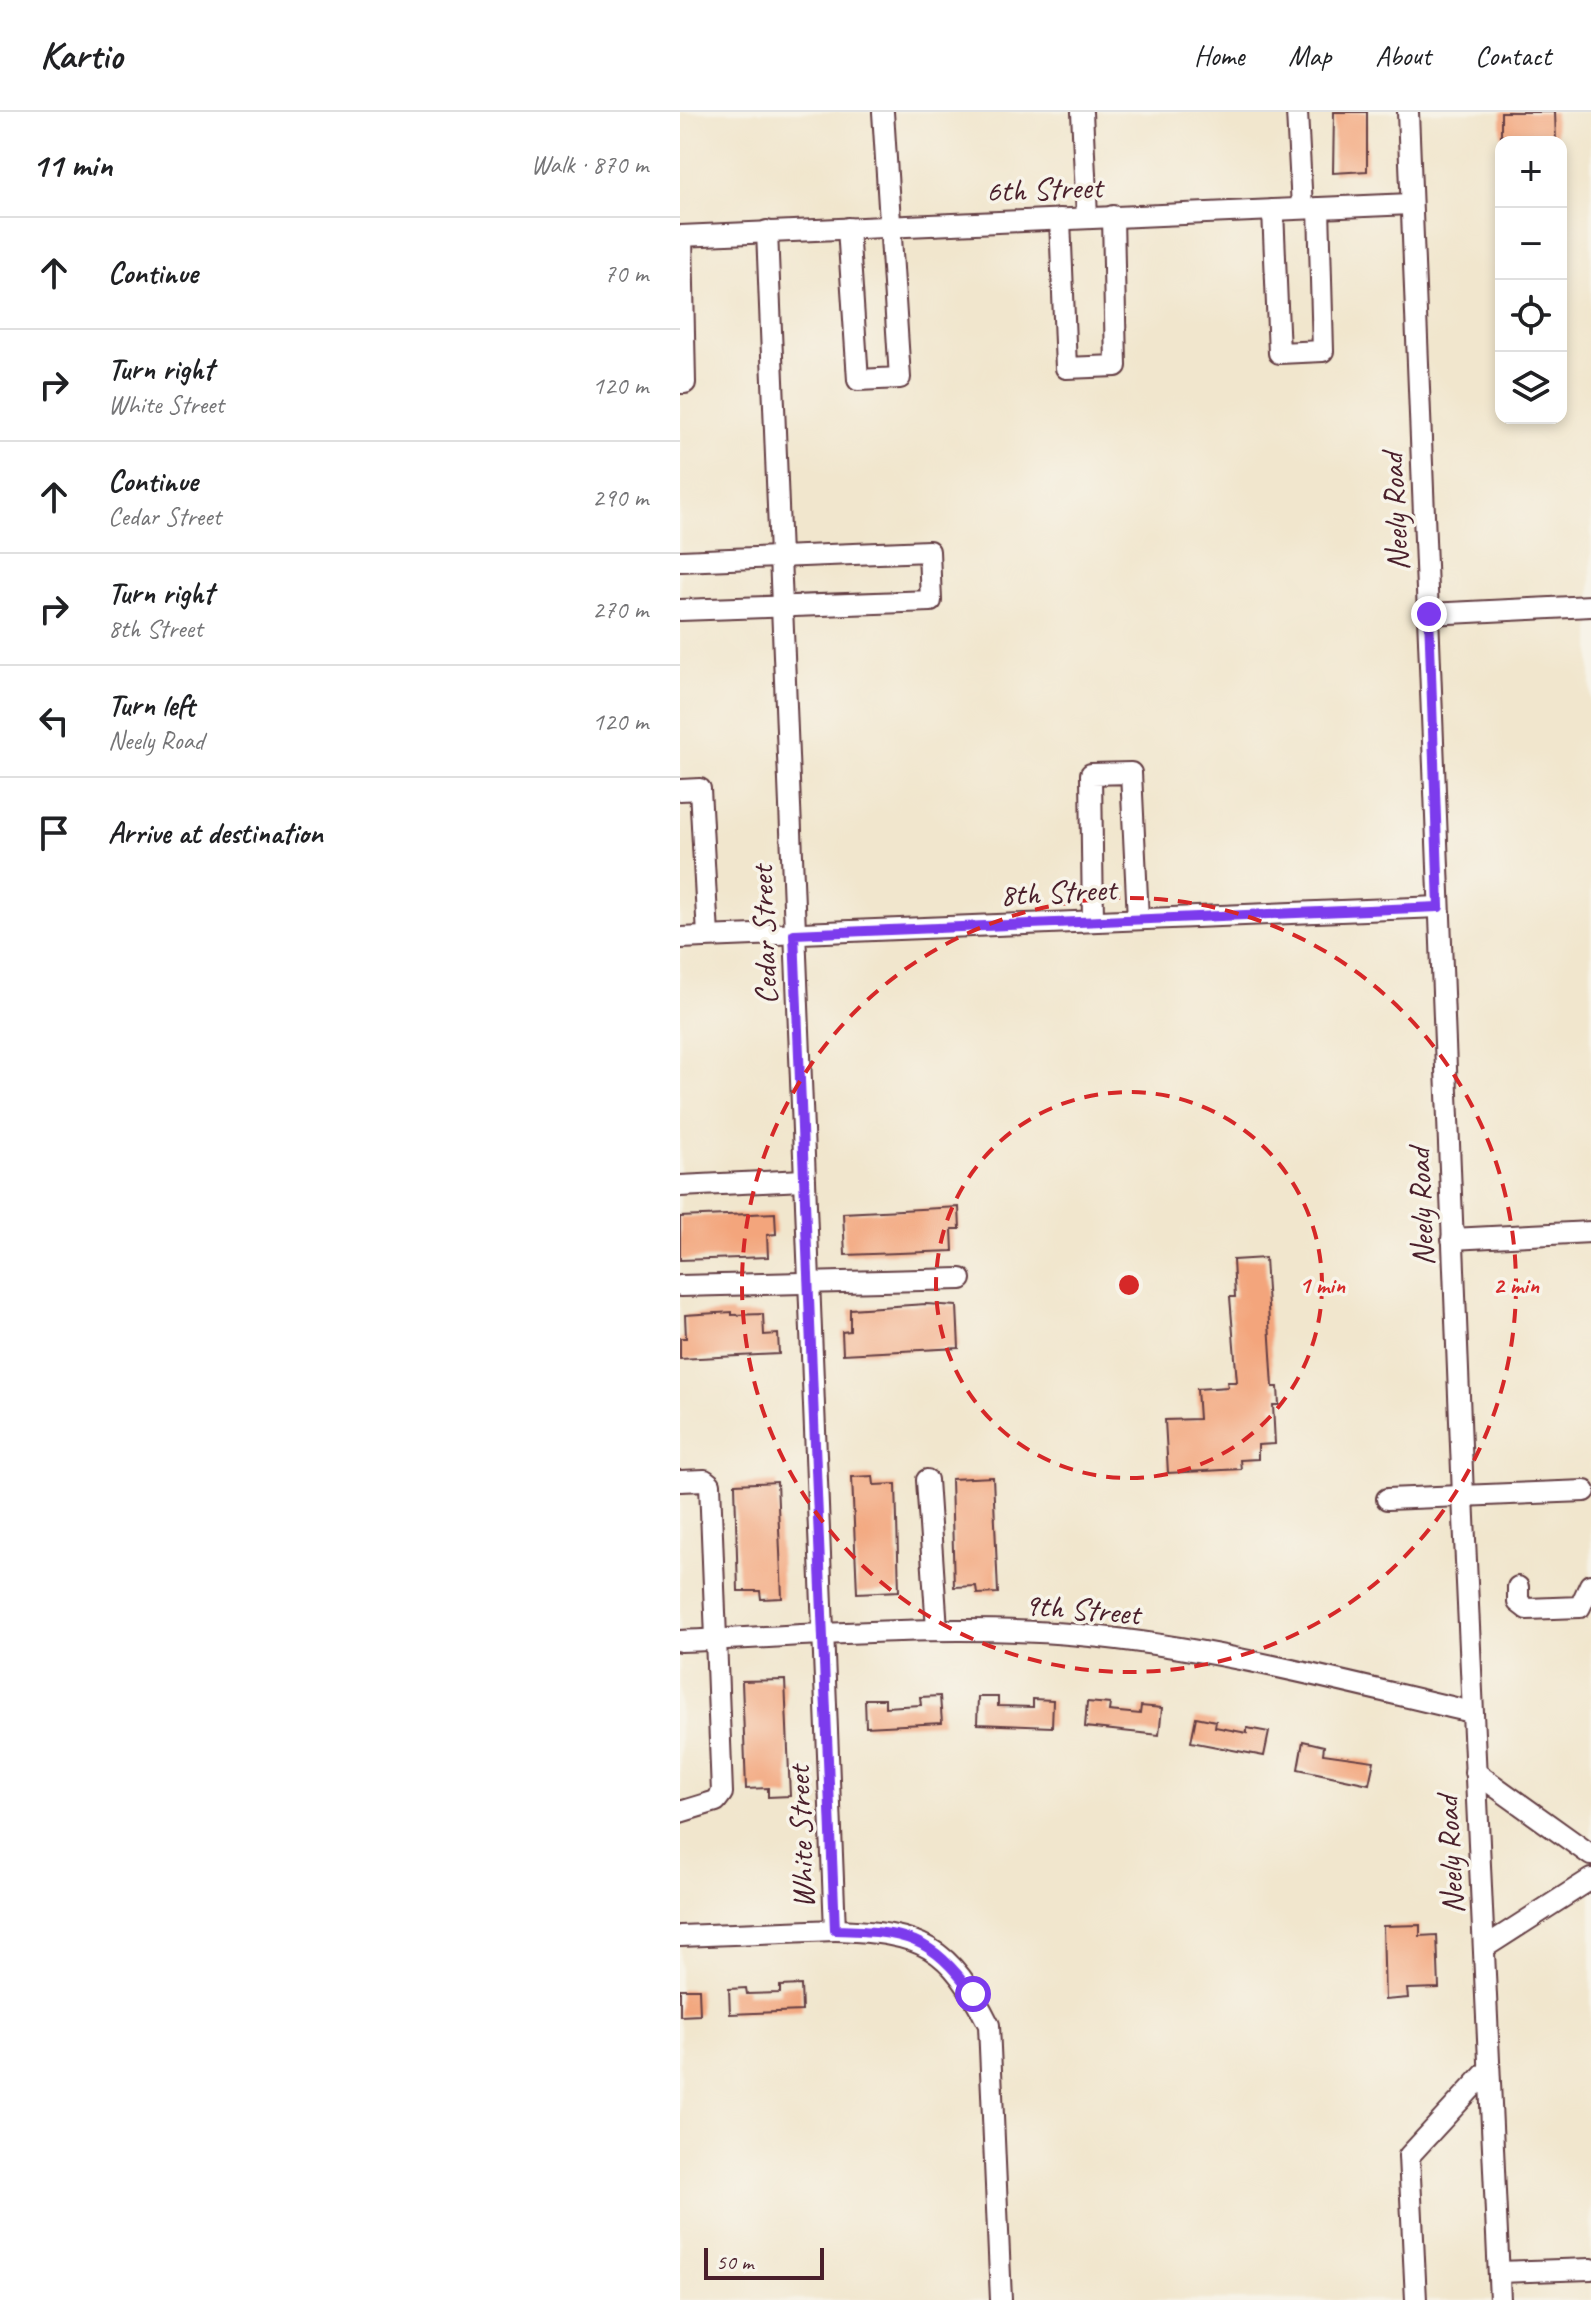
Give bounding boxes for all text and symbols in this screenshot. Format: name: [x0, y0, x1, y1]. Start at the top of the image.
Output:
text: Kartio: [40, 32, 122, 79]
text: Home: [1194, 38, 1244, 73]
text: Map: [1288, 38, 1331, 73]
text: About: [1375, 38, 1431, 73]
text: Contact: [1475, 38, 1551, 73]
map controls: [1495, 136, 1567, 424]
button: +: [1495, 136, 1567, 208]
text: 11 min: [32, 143, 112, 186]
text: Walk · 870 m: [531, 148, 648, 181]
street label: 6th Street: [985, 166, 1106, 212]
button: −: [1495, 208, 1567, 280]
icon: ahead: [32, 251, 76, 295]
text: Continue: [108, 254, 198, 292]
text: 70 m: [604, 257, 648, 290]
button: locate: [1495, 280, 1567, 352]
text: Turn right: [108, 350, 213, 388]
button: layers: [1495, 352, 1567, 424]
icon: right: [32, 363, 76, 407]
text: 120 m: [592, 369, 648, 402]
text: White Street: [108, 388, 224, 421]
street label: Neely Road: [1371, 448, 1419, 572]
text: Continue: [108, 462, 198, 500]
icon: ahead: [32, 475, 76, 519]
text: 290 m: [592, 481, 648, 514]
text: Cedar Street: [108, 500, 221, 533]
text: Turn right: [108, 574, 213, 612]
icon: right: [32, 587, 76, 631]
text: 270 m: [592, 593, 648, 626]
route end: [1411, 596, 1447, 632]
text: 8th Street: [108, 612, 203, 645]
text: Turn left: [108, 686, 195, 724]
icon: left: [32, 699, 76, 743]
text: 120 m: [592, 705, 648, 738]
text: Neely Road: [108, 724, 204, 757]
icon: arrive: [32, 811, 76, 855]
text: Arrive at destination: [108, 814, 323, 852]
street label: Cedar Street: [741, 861, 787, 1005]
street label: 8th Street: [999, 868, 1121, 916]
street label: Neely Road: [1398, 1143, 1444, 1267]
text: 1 min: [1299, 1270, 1346, 1300]
text: 2 min: [1493, 1270, 1540, 1300]
centre of rings: [1115, 1271, 1143, 1299]
street label: 9th Street: [1022, 1584, 1145, 1635]
street label: White Street: [778, 1762, 824, 1909]
street label: Neely Road: [1426, 1791, 1474, 1915]
route start: [955, 1976, 991, 2012]
scale bar: [704, 2244, 824, 2280]
text: 50 m: [716, 2248, 753, 2276]

